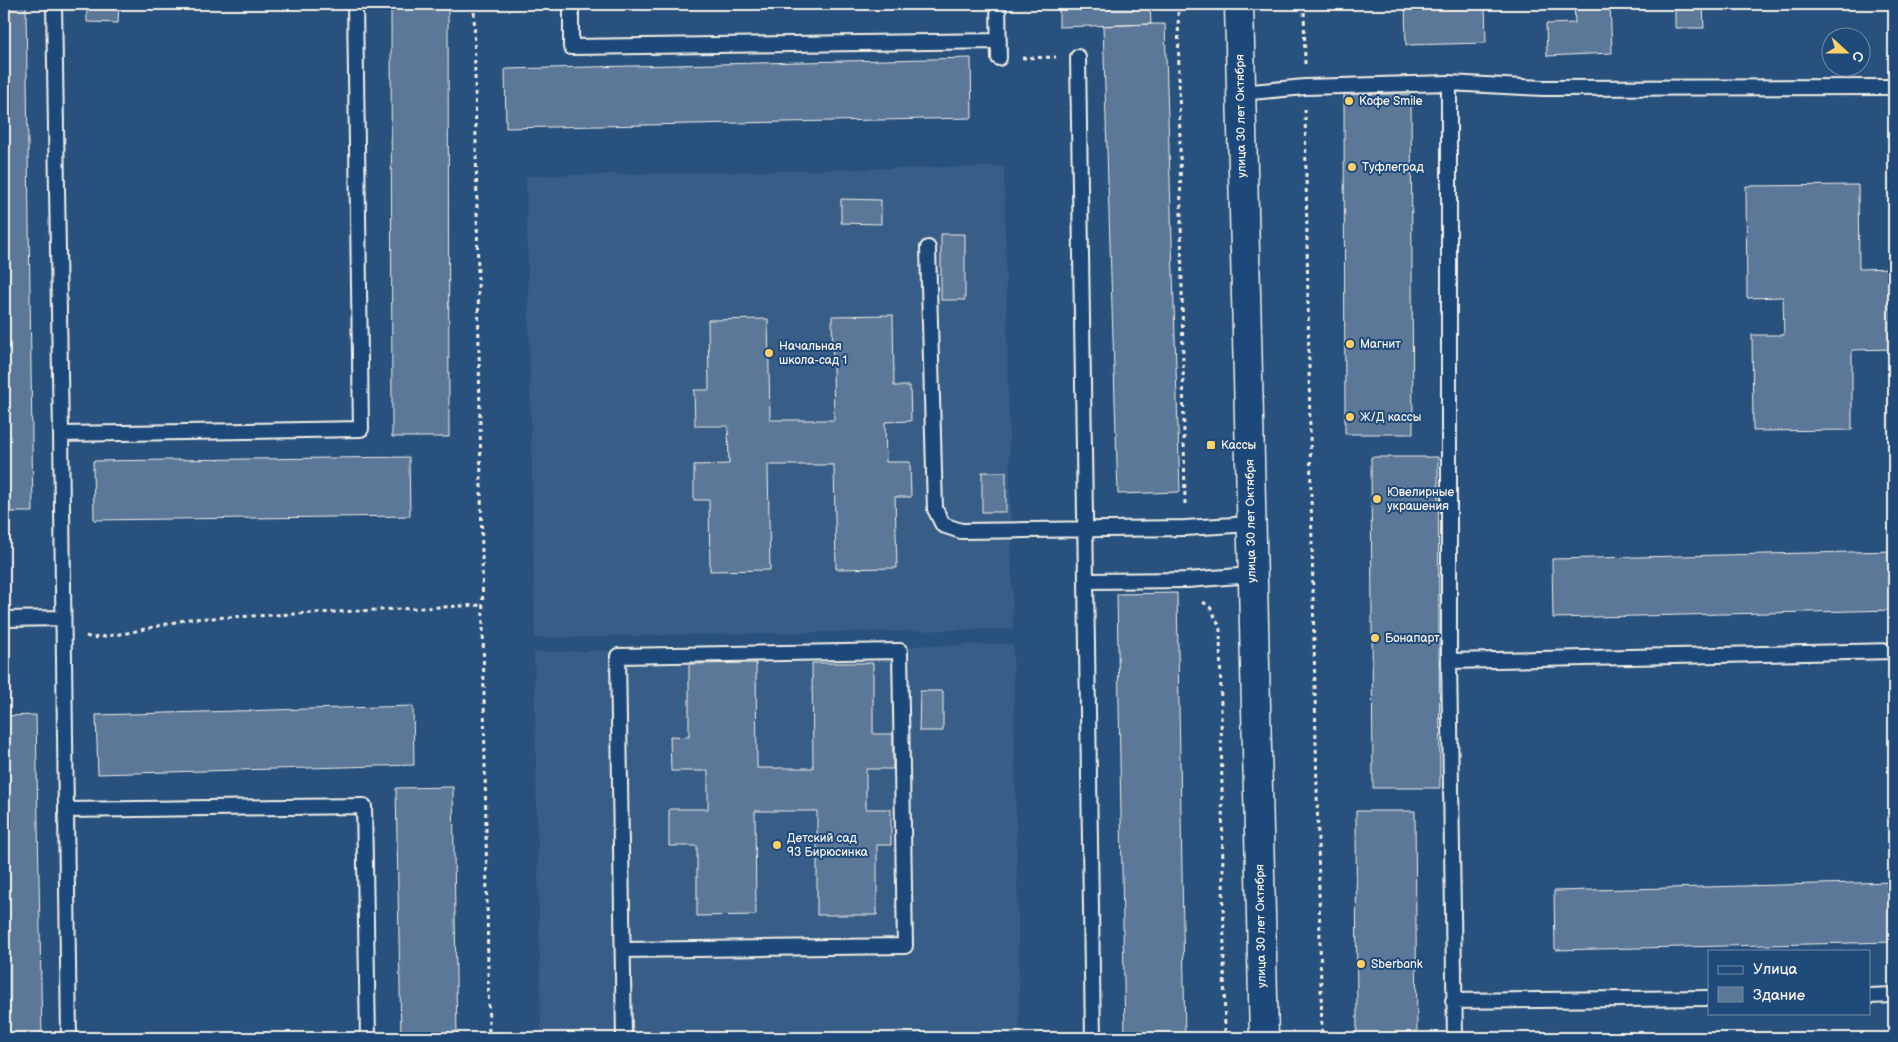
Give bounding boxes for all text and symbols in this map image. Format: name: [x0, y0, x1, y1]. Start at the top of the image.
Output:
north arrow: [1820, 28, 1870, 78]
text: С: [1848, 49, 1867, 64]
street label: улица 30 лет Октября: [1232, 54, 1250, 178]
place label: Кофе Smile: [1359, 94, 1423, 109]
marker: Кофе Smile: [1343, 95, 1355, 107]
place label: Туфлеград: [1362, 160, 1424, 175]
marker: Туфлеград: [1346, 161, 1358, 173]
place label: Магнит: [1360, 337, 1401, 352]
marker: Магнит: [1344, 338, 1356, 350]
place label: Начальная школа-сад 1: [779, 339, 847, 368]
marker: Начальная школа-сад 1: [763, 347, 775, 359]
place label: Ж/Д кассы: [1360, 410, 1421, 425]
marker: Ж/Д кассы: [1344, 411, 1356, 423]
place label: Кассы: [1221, 438, 1256, 453]
marker: Кассы: [1205, 439, 1217, 451]
street label: улица 30 лет Октября: [1242, 459, 1260, 583]
place label: Ювелирные украшения: [1387, 485, 1454, 514]
marker: Ювелирные украшения: [1371, 493, 1383, 505]
place label: Бонапарт: [1385, 631, 1440, 646]
marker: Бонапарт: [1369, 632, 1381, 644]
place label: Детский сад 93 Бирюсинка: [787, 831, 868, 860]
marker: Детский сад 93 Бирюсинка: [771, 839, 783, 851]
street label: улица 30 лет Октября: [1252, 864, 1270, 988]
legend: [1708, 950, 1870, 1014]
place label: Sberbank: [1371, 957, 1423, 972]
marker: Sberbank: [1355, 958, 1367, 970]
text: Улица: [1753, 960, 1798, 979]
text: Здание: [1753, 986, 1805, 1005]

